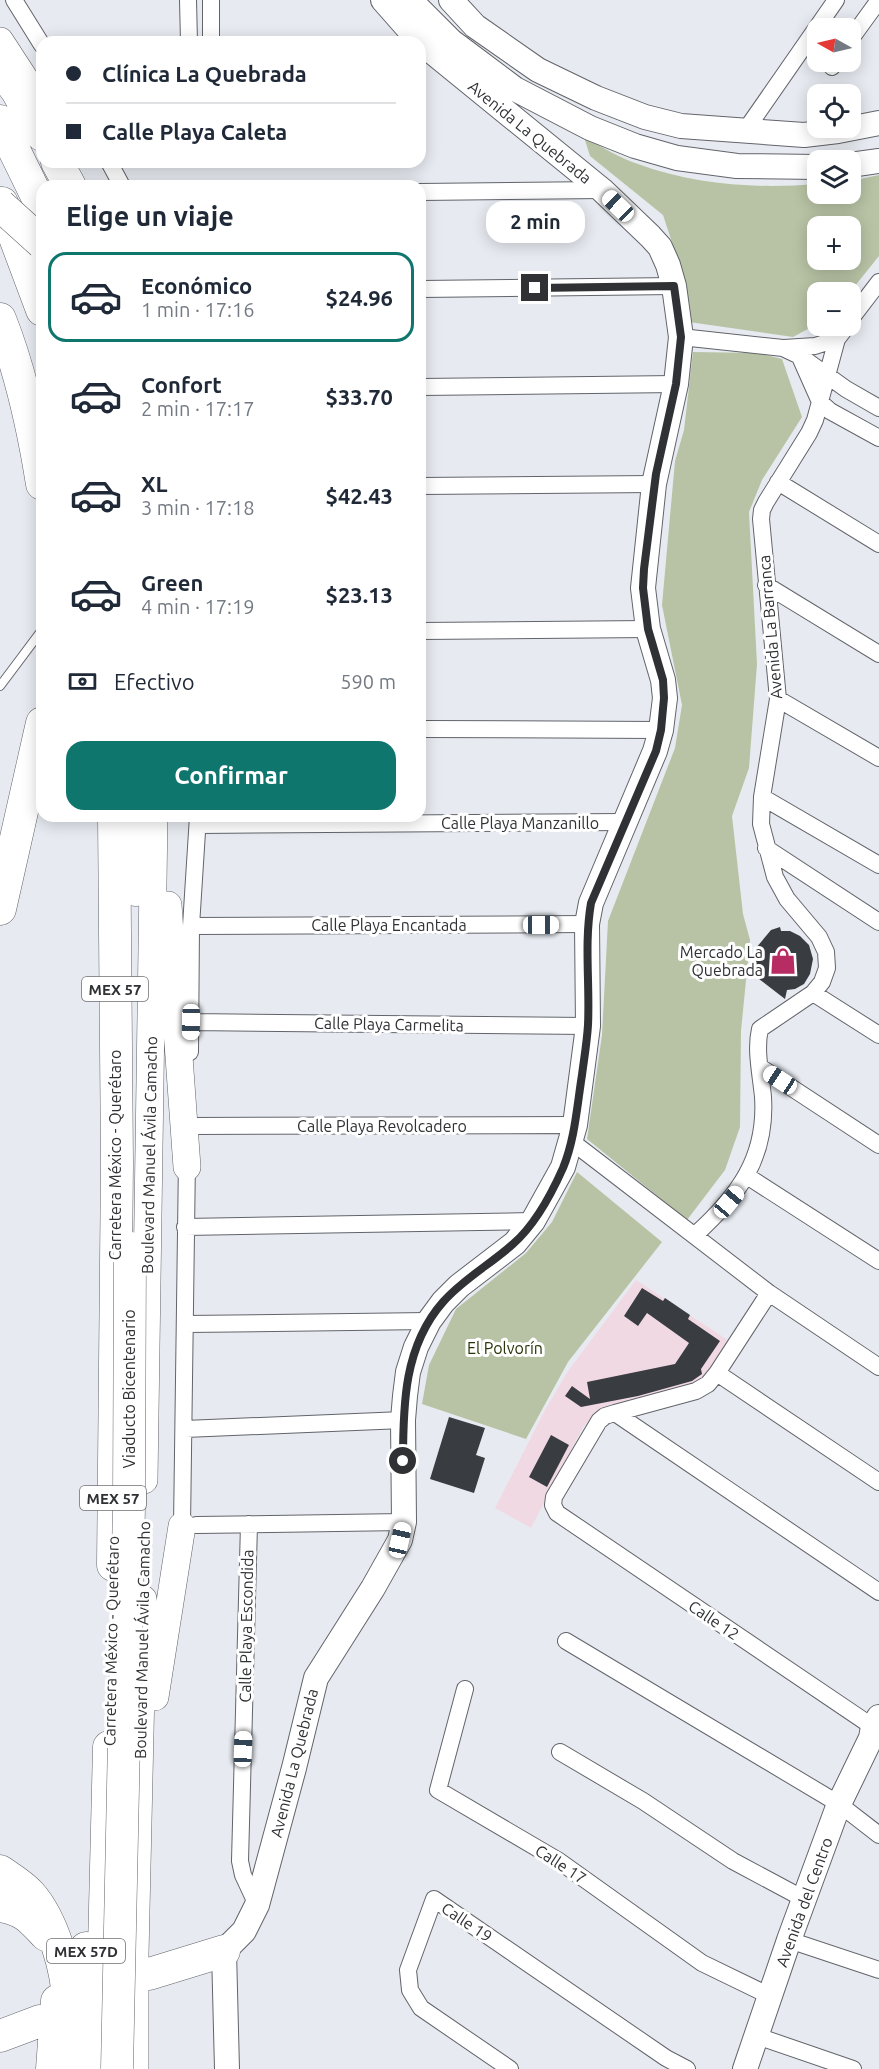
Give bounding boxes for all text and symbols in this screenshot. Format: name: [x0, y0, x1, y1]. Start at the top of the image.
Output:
north arrow: [807, 18, 861, 72]
map controls: [807, 18, 861, 336]
text: Clínica La Quebrada: [102, 61, 307, 86]
street label: Avenida La Quebrada: [465, 77, 595, 187]
button: locate: [807, 84, 861, 138]
text: Calle Playa Caleta: [102, 119, 287, 144]
button: layers: [807, 150, 861, 204]
car: [599, 187, 637, 225]
text: Elige un viaje: [66, 201, 234, 231]
callout: 2 min: [486, 201, 584, 243]
text: 2 min: [510, 210, 561, 233]
button: +: [807, 216, 861, 270]
icon: car: [69, 270, 123, 324]
text: Económico: [141, 273, 252, 298]
route end: [521, 274, 548, 301]
button: −: [807, 282, 861, 336]
text: $24.96: [326, 285, 393, 310]
text: 1 min · 17:16: [141, 298, 255, 321]
icon: car: [69, 369, 123, 423]
text: Confort: [141, 372, 222, 397]
text: $33.70: [326, 384, 393, 409]
text: 2 min · 17:17: [141, 397, 255, 420]
icon: car: [69, 468, 123, 522]
text: XL: [141, 471, 168, 496]
text: $42.43: [326, 483, 393, 508]
text: 3 min · 17:18: [141, 496, 255, 519]
street label: Avenida La Barranca: [755, 554, 785, 700]
icon: car: [69, 567, 123, 621]
text: Green: [141, 570, 203, 595]
text: $23.13: [326, 582, 393, 607]
text: 4 min · 17:19: [141, 595, 255, 618]
icon: cash: [66, 665, 99, 698]
text: Efectivo: [114, 669, 195, 694]
text: 590 m: [340, 670, 396, 693]
button: Confirmar: [66, 741, 396, 810]
street label: Calle Playa Manzanillo: [441, 814, 599, 832]
street label: Calle Playa Encantada: [311, 916, 467, 934]
car: [523, 916, 559, 934]
place label: Mercado La Quebrada: [680, 943, 763, 979]
shop icon: Mercado La Quebrada: [768, 946, 798, 976]
road number: MEX 57: [82, 977, 148, 1001]
car: [182, 1004, 200, 1040]
street label: Calle Playa Carmelita: [314, 1014, 464, 1034]
street label: Boulevard Manuel Ávila Camacho: [136, 1036, 160, 1274]
street label: Carretera México - Querétaro: [106, 1050, 124, 1260]
car: [760, 1063, 800, 1097]
street label: Calle Playa Revolcadero: [297, 1117, 467, 1135]
car: [711, 1182, 747, 1222]
street label: Viaducto Bicentenario: [120, 1309, 138, 1469]
park label: El Polvorín: [467, 1339, 543, 1357]
route start: [389, 1447, 416, 1474]
road number: MEX 57: [80, 1486, 146, 1510]
car: [387, 1520, 413, 1560]
street label: Boulevard Manuel Ávila Camacho: [129, 1521, 153, 1759]
street label: Carretera México - Querétaro: [100, 1536, 122, 1746]
street label: Calle Playa Escondida: [236, 1549, 256, 1703]
street label: Calle 12: [685, 1597, 743, 1643]
street label: Avenida La Quebrada: [267, 1687, 321, 1839]
car: [233, 1731, 253, 1767]
street label: Avenida del Centro: [772, 1835, 836, 1969]
street label: Calle 17: [532, 1841, 590, 1887]
street label: Calle 19: [438, 1899, 496, 1945]
road number: MEX 57D: [47, 1939, 125, 1963]

